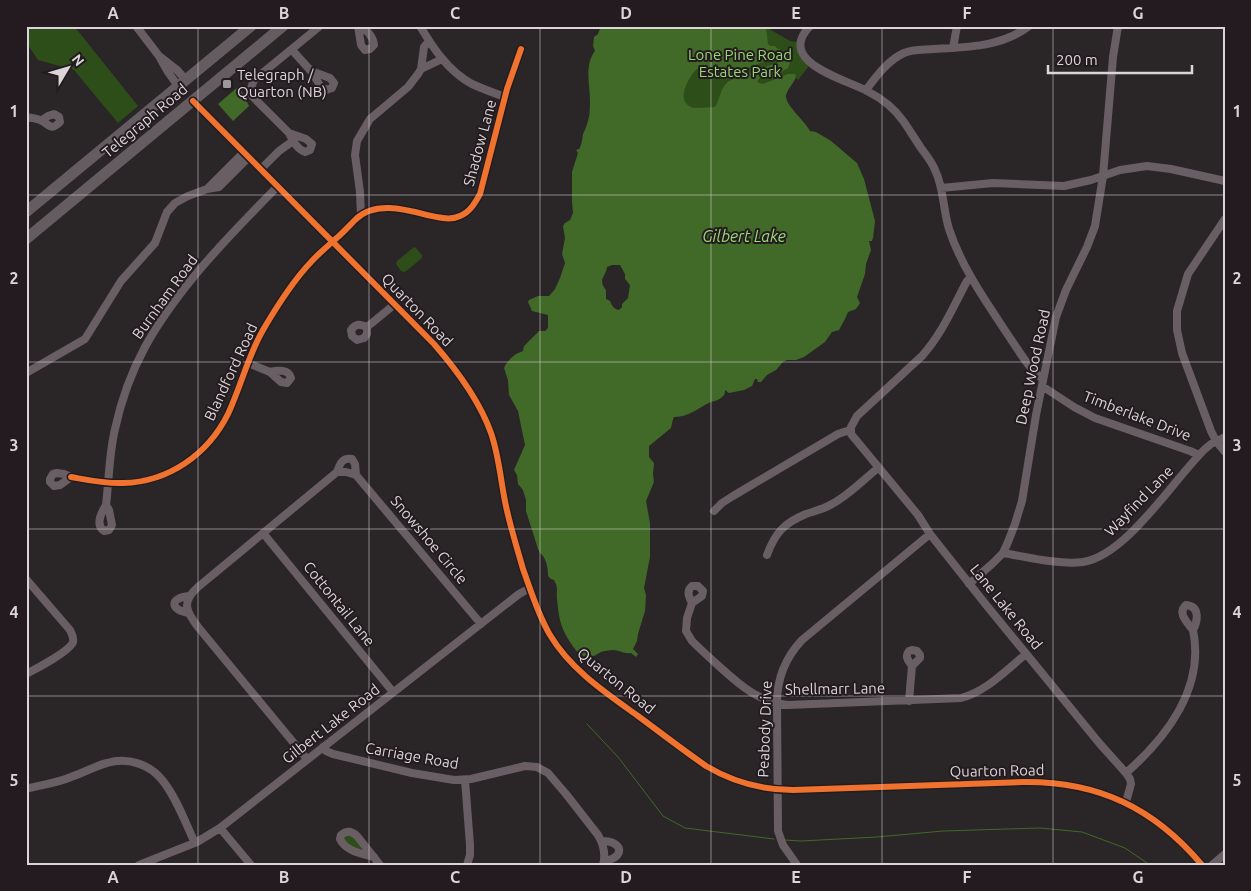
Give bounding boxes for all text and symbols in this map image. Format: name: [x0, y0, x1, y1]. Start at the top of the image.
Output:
text: A: [107, 4, 119, 22]
text: B: [279, 4, 289, 22]
text: C: [450, 4, 460, 22]
text: D: [620, 4, 632, 22]
text: E: [791, 4, 801, 22]
text: F: [963, 4, 972, 22]
text: G: [1132, 4, 1144, 22]
north arrow: [42, 42, 92, 92]
scale bar: [1048, 42, 1192, 74]
park label: Lone Pine Road Estates Park: [688, 46, 792, 80]
text: N: [69, 51, 88, 69]
text: 200 m: [1056, 51, 1098, 68]
place label: Telegraph / Quarton (NB): [237, 66, 327, 100]
marker: Telegraph / Quarton (NB): [221, 78, 233, 90]
street label: Telegraph Road: [99, 80, 191, 161]
street label: Shadow Lane: [460, 98, 499, 188]
text: 1: [9, 102, 19, 120]
text: 1: [1232, 102, 1242, 120]
water label: Gilbert Lake: [702, 227, 786, 245]
street label: Burnham Road: [128, 251, 201, 342]
text: 2: [9, 269, 19, 287]
text: 2: [1232, 269, 1242, 287]
street label: Quarton Road: [378, 270, 456, 350]
street label: Deep Wood Road: [1012, 308, 1053, 426]
street label: Blandford Road: [201, 320, 261, 423]
street label: Timberlake Drive: [1081, 387, 1194, 444]
text: 3: [9, 436, 19, 454]
text: 3: [1232, 436, 1242, 454]
street label: Wayfind Lane: [1101, 462, 1176, 539]
street label: Snowshoe Circle: [387, 492, 471, 587]
street label: Cottontail Lane: [300, 558, 379, 649]
street label: Lane Lake Road: [967, 561, 1046, 653]
text: 4: [9, 603, 19, 621]
text: 4: [1232, 603, 1242, 621]
street label: Quarton Road: [574, 644, 659, 717]
street label: Shellmarr Lane: [785, 679, 885, 698]
street label: Gilbert Lake Road: [279, 680, 383, 767]
street label: Peabody Drive: [754, 680, 775, 778]
street label: Carriage Road: [364, 739, 460, 772]
street label: Quarton Road: [949, 761, 1045, 780]
text: 5: [9, 771, 19, 789]
text: 5: [1232, 771, 1242, 789]
text: A: [107, 868, 119, 886]
text: B: [279, 868, 289, 886]
text: C: [450, 868, 460, 886]
text: D: [620, 868, 632, 886]
text: E: [791, 868, 801, 886]
text: F: [963, 868, 972, 886]
text: G: [1132, 868, 1144, 886]

